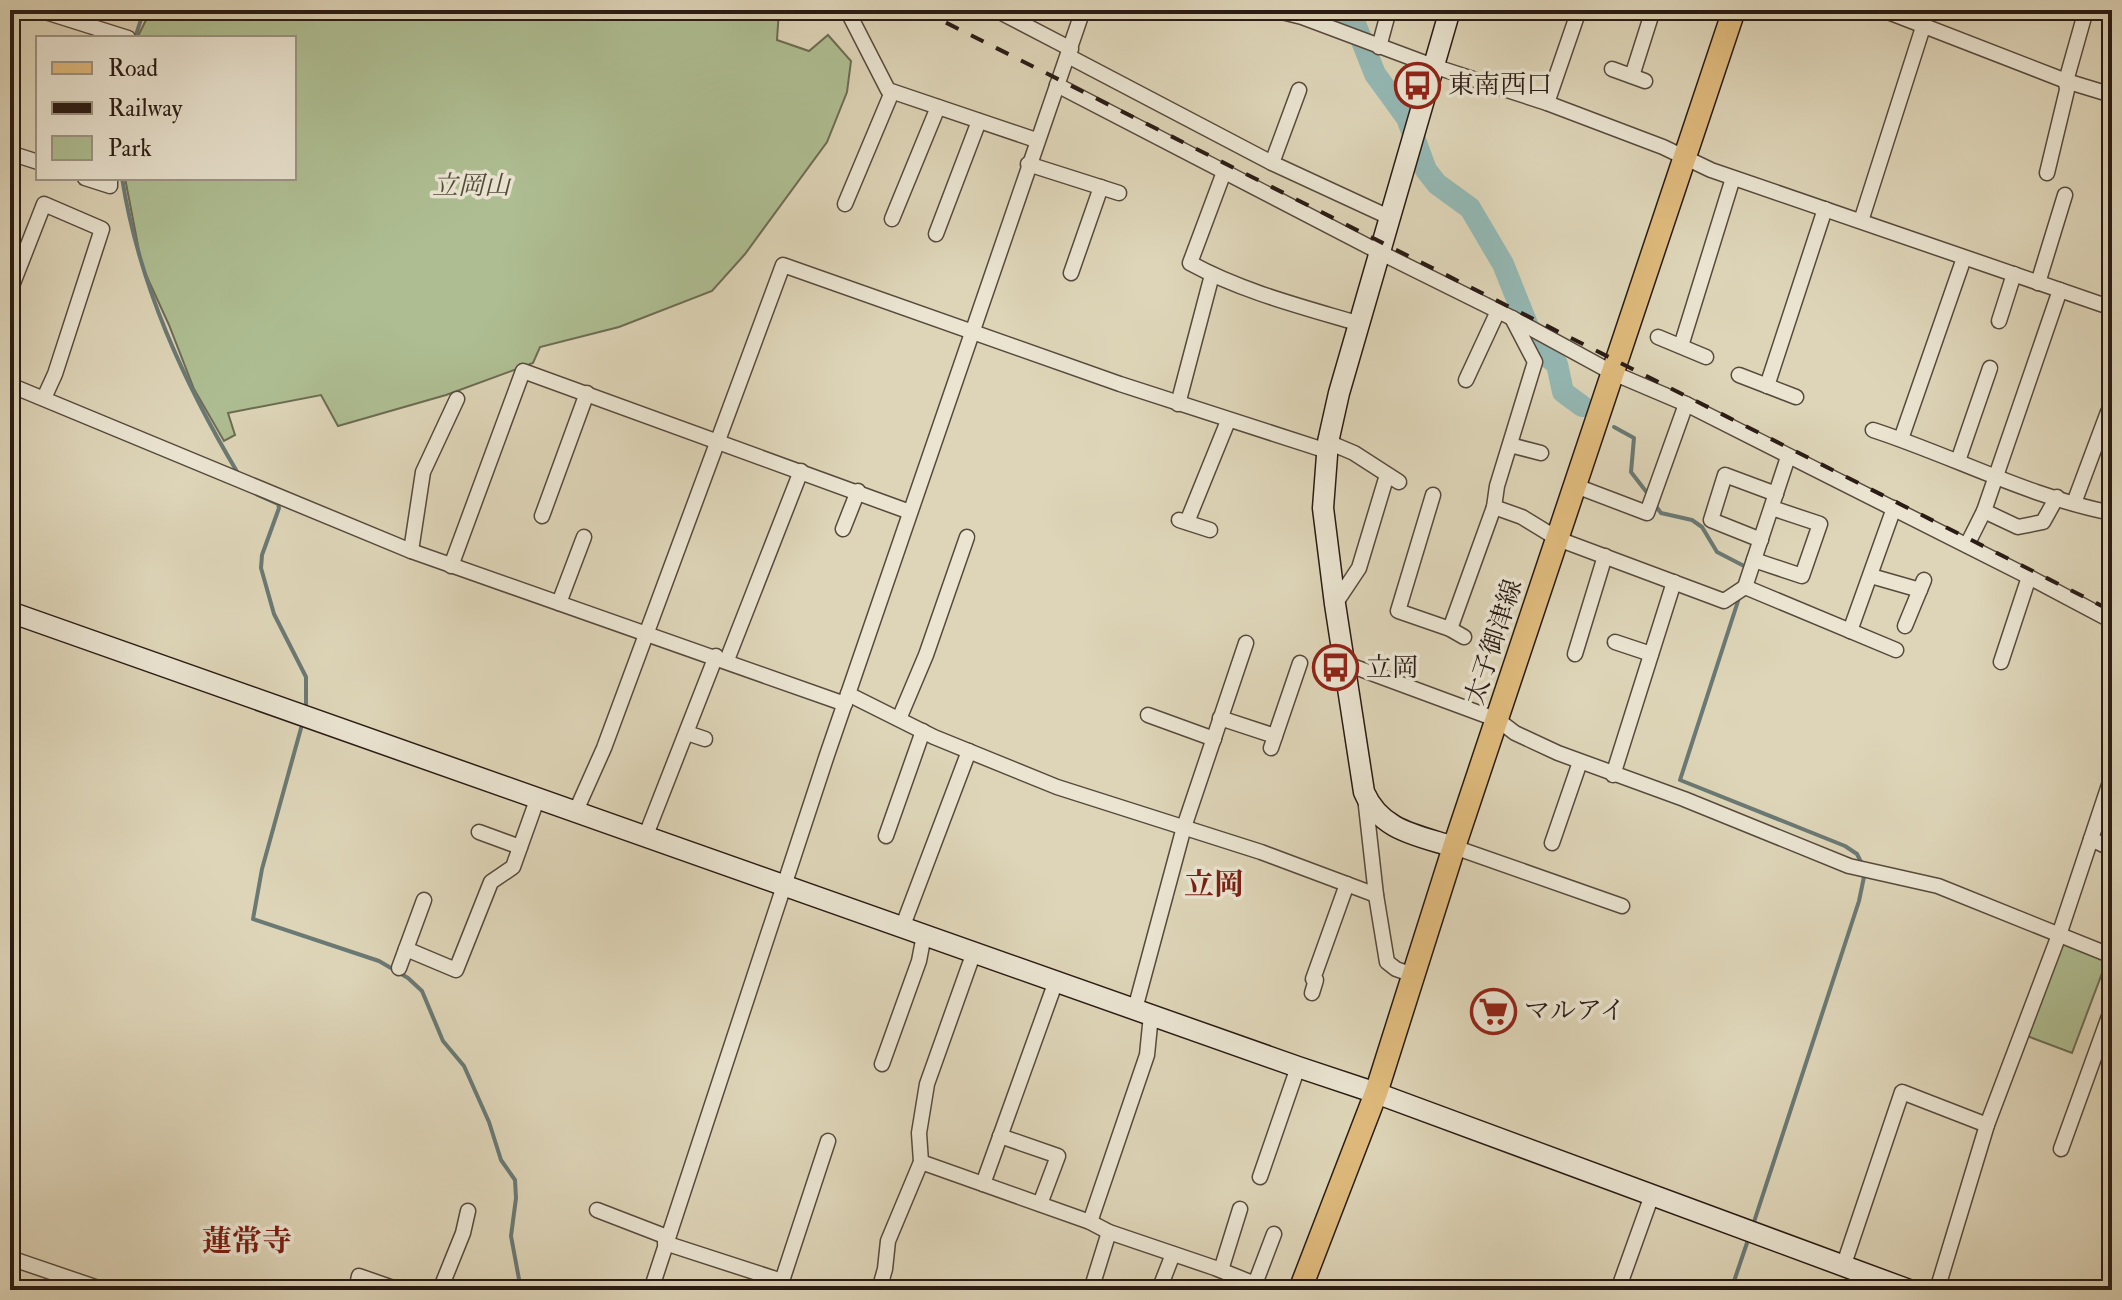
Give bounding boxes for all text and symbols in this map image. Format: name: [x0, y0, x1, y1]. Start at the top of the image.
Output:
legend: [36, 36, 296, 180]
text: Road: [108, 53, 158, 84]
bus stop icon: 東南西口: [1393, 61, 1441, 109]
place label: 東南西口: [1448, 69, 1552, 101]
text: Railway: [108, 93, 183, 124]
text: Park: [108, 133, 152, 164]
park label: 立岡山: [432, 170, 512, 202]
street label: 太子御津線: [1459, 575, 1529, 709]
bus stop icon: 立岡: [1311, 644, 1359, 692]
place label: 立岡: [1366, 652, 1418, 684]
district label: 立岡: [1184, 866, 1244, 903]
supermarket icon: マルアイ: [1469, 987, 1517, 1035]
place label: マルアイ: [1524, 995, 1626, 1027]
district label: 蓮常寺: [202, 1223, 292, 1260]

